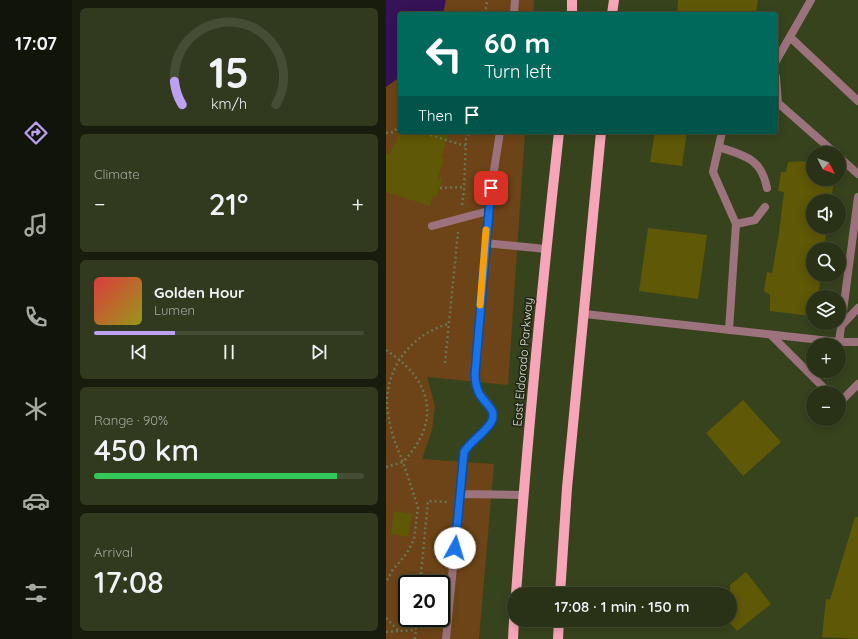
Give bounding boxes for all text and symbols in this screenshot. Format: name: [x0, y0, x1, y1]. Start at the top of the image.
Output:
text: 60 m: [484, 25, 550, 60]
icon: left: [418, 28, 470, 80]
text: 17:07: [15, 32, 57, 55]
text: 15: [209, 46, 249, 98]
text: Turn left: [484, 60, 552, 83]
text: km/h: [211, 95, 247, 113]
icon: arrive: [461, 104, 483, 126]
text: Then: [418, 106, 453, 125]
icon: directions: [22, 119, 50, 147]
north arrow: [806, 146, 846, 186]
map controls: [806, 146, 846, 426]
text: Climate: [94, 166, 140, 182]
pin: [474, 171, 508, 205]
icon: arrive: [480, 177, 502, 199]
text: 21°: [209, 185, 248, 223]
text: −: [94, 190, 105, 218]
text: +: [352, 190, 364, 218]
button: sound: [806, 194, 846, 234]
icon: music: [22, 211, 50, 239]
button: search: [806, 242, 846, 282]
text: Golden Hour: [154, 283, 245, 302]
button: layers: [806, 290, 846, 330]
street label: East Eldorado Parkway: [509, 297, 536, 427]
text: Lumen: [154, 302, 195, 318]
icon: phone: [22, 303, 50, 331]
button: +: [806, 338, 846, 378]
icon: previous: [128, 341, 150, 363]
icon: pause: [218, 341, 240, 363]
icon: next: [308, 341, 330, 363]
button: −: [806, 386, 846, 426]
icon: climate: [22, 395, 50, 423]
text: Range · 90%: [94, 412, 168, 428]
text: 450 km: [94, 431, 199, 469]
icon: car: [22, 487, 50, 515]
position arrow: [434, 527, 476, 569]
text: Arrival: [94, 544, 133, 560]
text: 17:08: [94, 563, 164, 601]
speed limit sign: 20: [398, 575, 450, 627]
icon: filters: [22, 579, 50, 607]
text: 17:08 · 1 min · 150 m: [554, 597, 690, 616]

